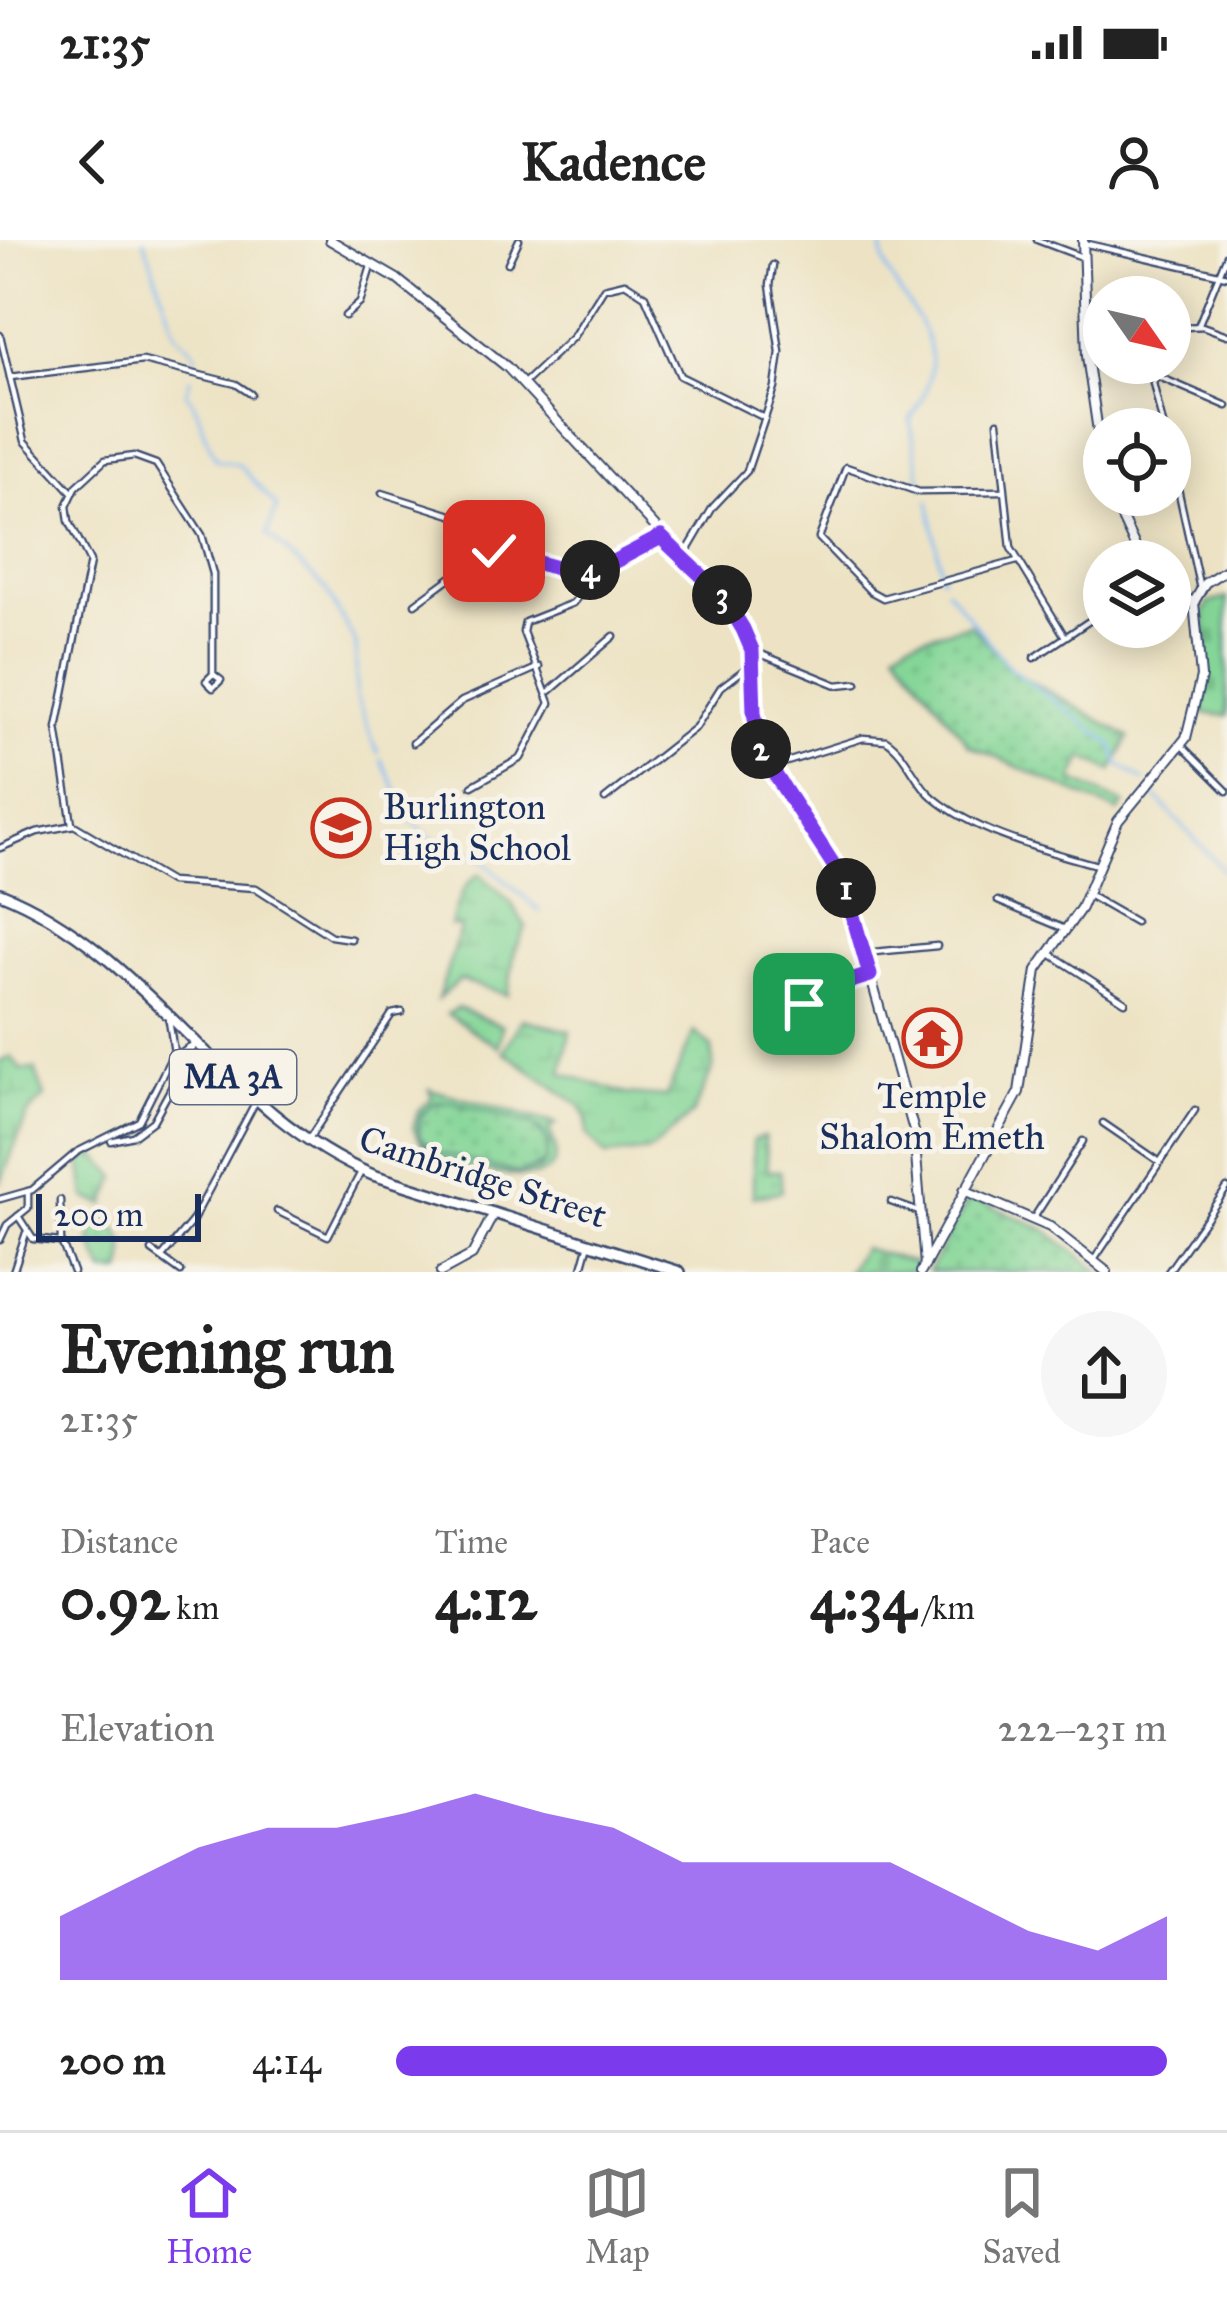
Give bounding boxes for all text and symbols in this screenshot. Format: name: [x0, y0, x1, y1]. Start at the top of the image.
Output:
text: 21:35: [60, 15, 150, 70]
icon: back: [60, 129, 126, 195]
text: Kadence: [521, 129, 706, 195]
icon: person: [1101, 129, 1167, 195]
north arrow: [1083, 276, 1191, 384]
map controls: [1083, 276, 1191, 648]
button: locate: [1083, 408, 1191, 516]
pin: [443, 500, 545, 602]
icon: check: [461, 518, 527, 584]
pin: 4: [560, 540, 620, 600]
button: layers: [1083, 540, 1191, 648]
text: 4: [581, 550, 599, 590]
pin: 3: [692, 565, 752, 625]
text: 3: [715, 575, 729, 615]
pin: 2: [731, 719, 791, 779]
text: 2: [753, 729, 769, 769]
place label: Burlington High School: [383, 785, 571, 870]
school or university icon: Burlington High School: [310, 797, 372, 859]
pin: 1: [816, 858, 876, 918]
text: 1: [839, 868, 853, 908]
pin: [753, 953, 855, 1055]
icon: arrive: [771, 971, 837, 1037]
temple icon: Temple Shalom Emeth: [901, 1007, 963, 1069]
road number: MA 3A: [170, 1050, 296, 1104]
place label: Temple Shalom Emeth: [819, 1074, 1045, 1159]
street label: Cambridge Street: [354, 1116, 612, 1238]
scale bar: [36, 1188, 201, 1241]
text: 200 m: [54, 1195, 144, 1235]
text: Evening run: [60, 1309, 395, 1390]
button: share: [1041, 1311, 1167, 1437]
text: 21:35: [60, 1395, 138, 1443]
text: Distance: [60, 1522, 178, 1562]
text: Time: [435, 1522, 508, 1562]
text: Pace: [810, 1522, 870, 1562]
text: 0.92: [60, 1562, 169, 1635]
text: 4:12: [435, 1562, 537, 1635]
text: 4:34: [810, 1562, 916, 1635]
text: km: [169, 1588, 219, 1628]
text: /km: [916, 1588, 975, 1628]
text: Elevation: [60, 1704, 215, 1752]
text: 222–231 m: [998, 1704, 1167, 1752]
text: 200 m: [60, 2037, 166, 2085]
text: 4:14: [252, 2037, 321, 2085]
tab: Home: [166, 2160, 252, 2272]
tab: Map: [584, 2160, 650, 2272]
tab: Saved: [983, 2160, 1061, 2272]

